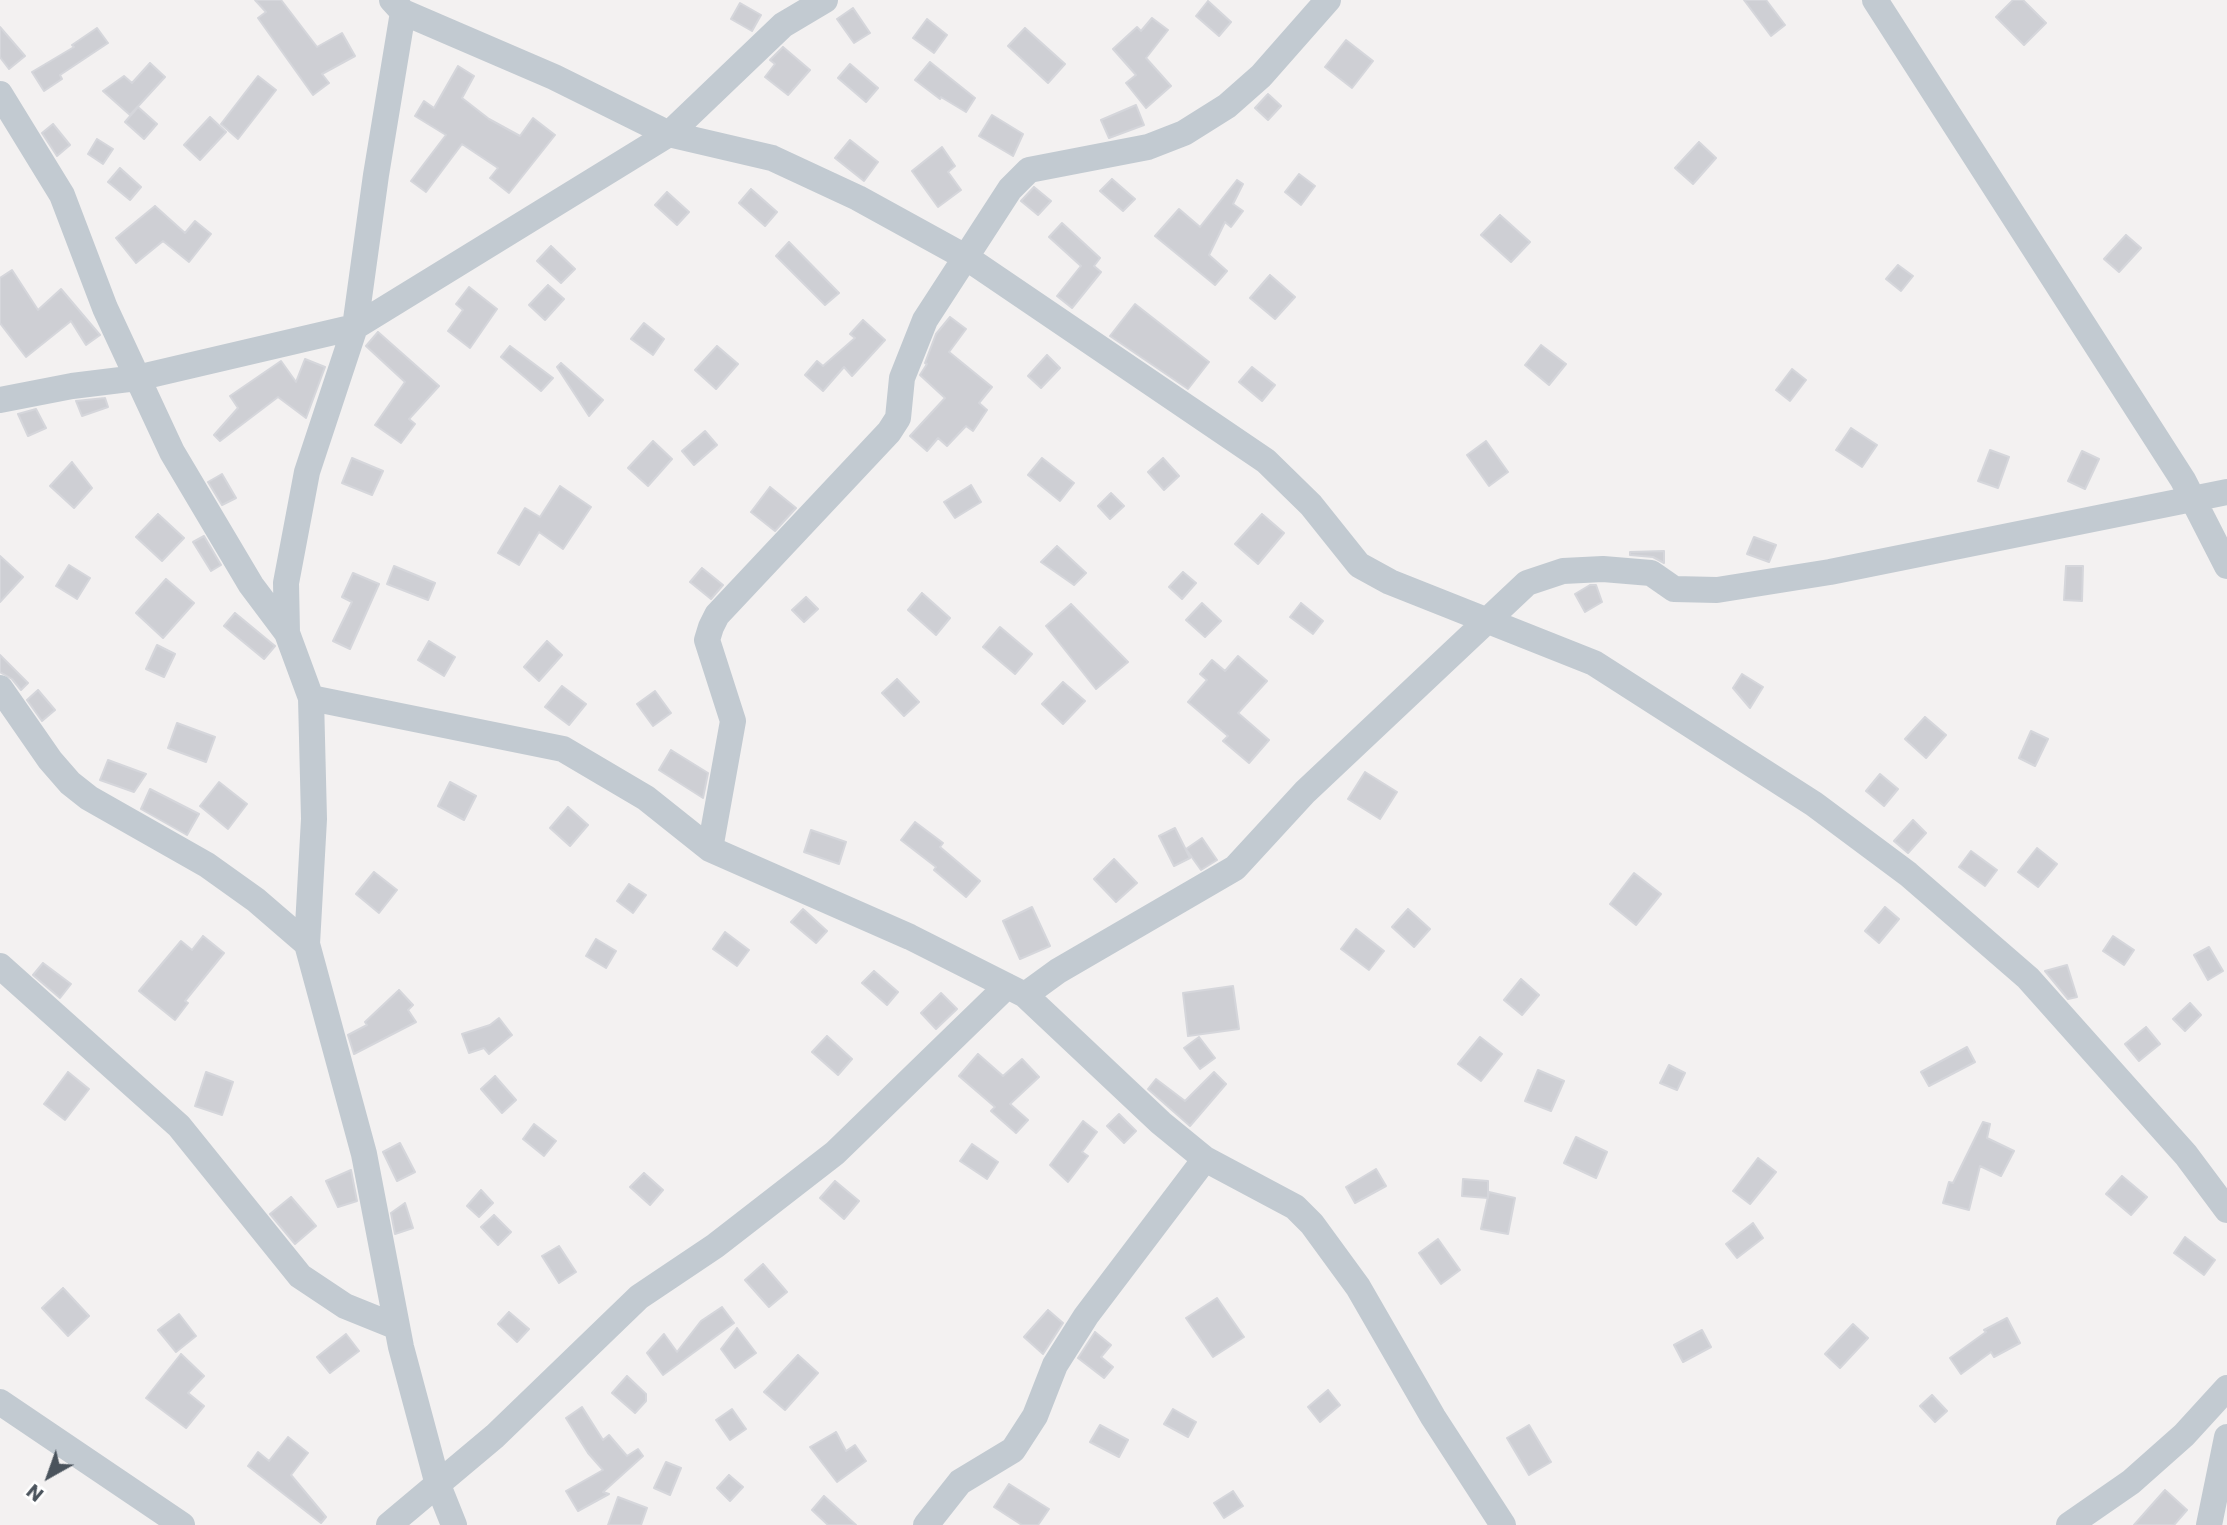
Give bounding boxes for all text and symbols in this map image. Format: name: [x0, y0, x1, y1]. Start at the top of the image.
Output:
north arrow: [14, 1441, 84, 1511]
text: N: [21, 1478, 49, 1507]

